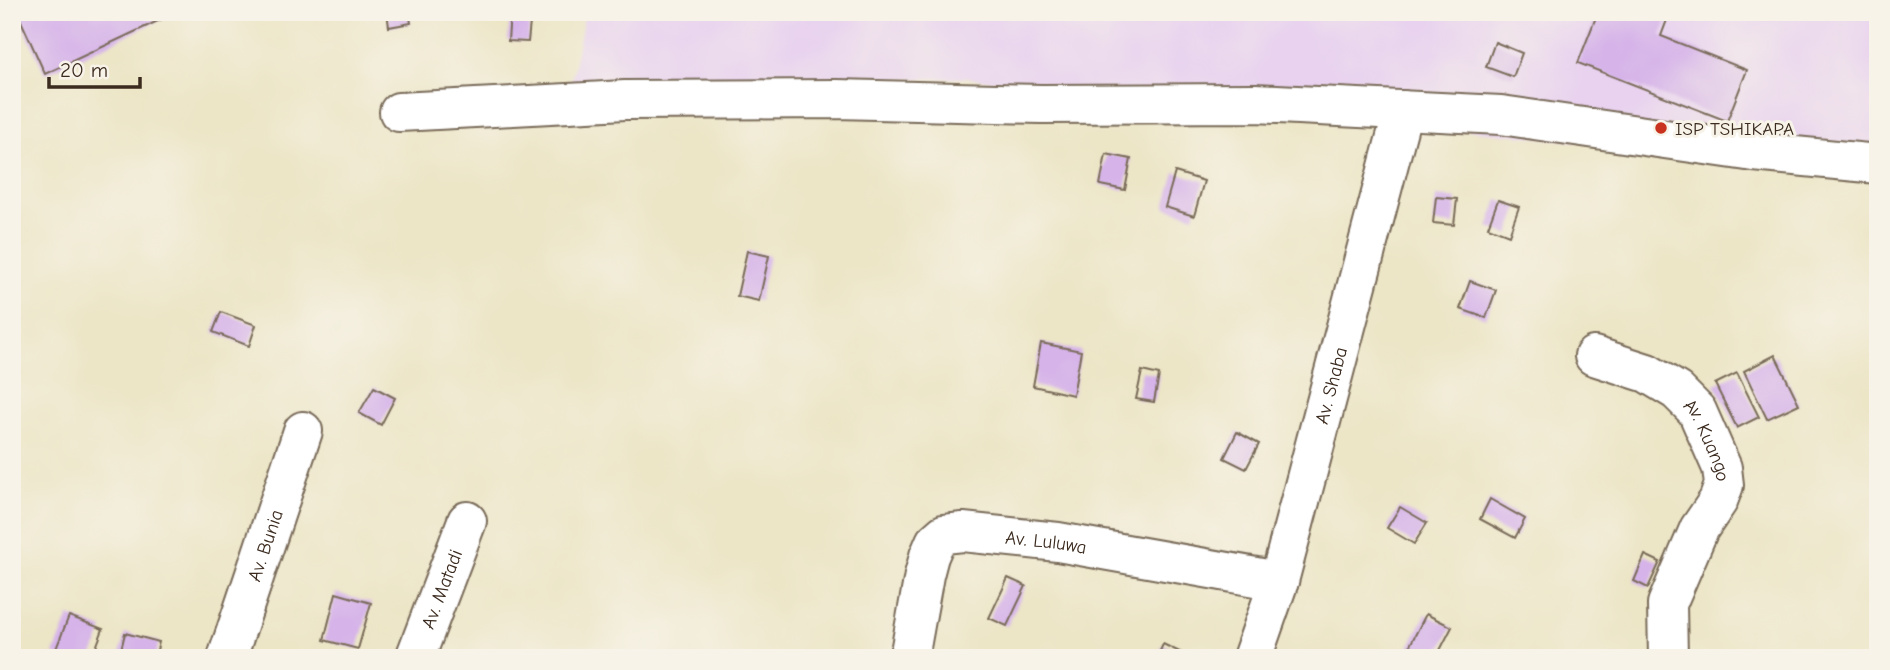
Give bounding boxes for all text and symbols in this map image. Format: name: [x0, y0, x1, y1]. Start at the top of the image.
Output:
scale bar: [49, 46, 140, 90]
text: 20 m: [60, 58, 108, 82]
place label: ISP TSHIKAPA: [1675, 118, 1794, 140]
marker: ISP TSHIKAPA: [1653, 120, 1669, 136]
street label: Av. Shaba: [1311, 345, 1352, 426]
street label: Av. Kuango: [1679, 394, 1733, 483]
street label: Av. Bunia: [243, 507, 288, 584]
street label: Av. Luluwa: [1004, 527, 1088, 559]
street label: Av. Matadi: [417, 546, 467, 632]

